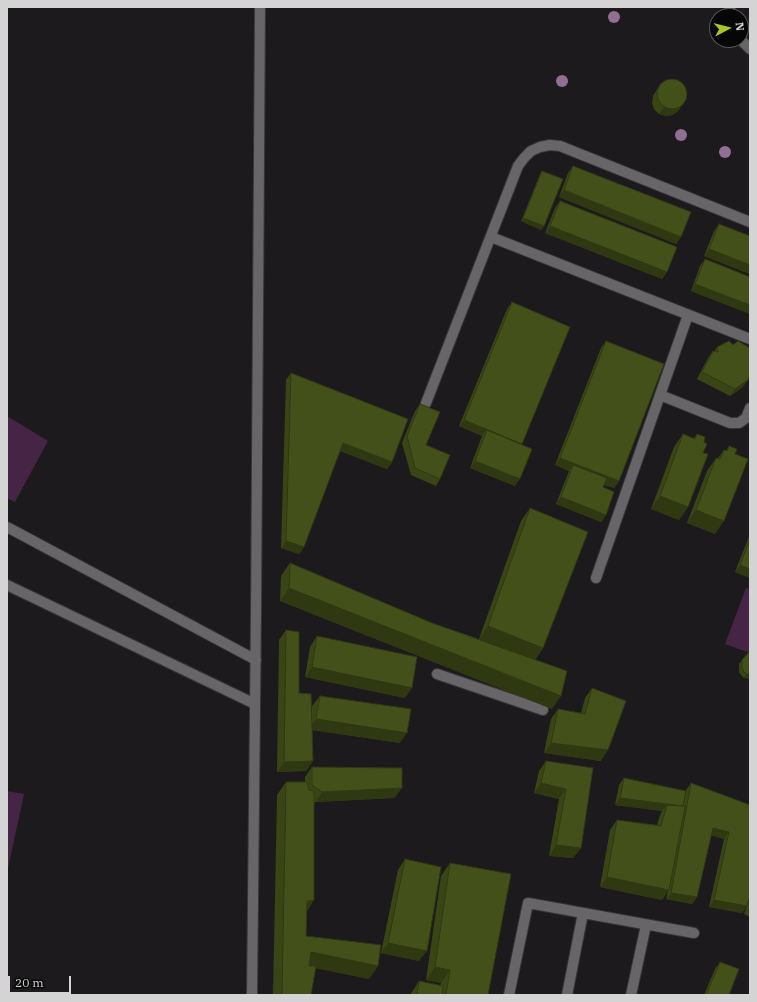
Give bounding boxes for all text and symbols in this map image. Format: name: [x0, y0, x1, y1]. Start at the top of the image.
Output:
north arrow: [709, 8, 749, 48]
text: N: [732, 21, 747, 32]
scale bar: [10, 968, 73, 994]
text: 20 m: [15, 975, 44, 990]

